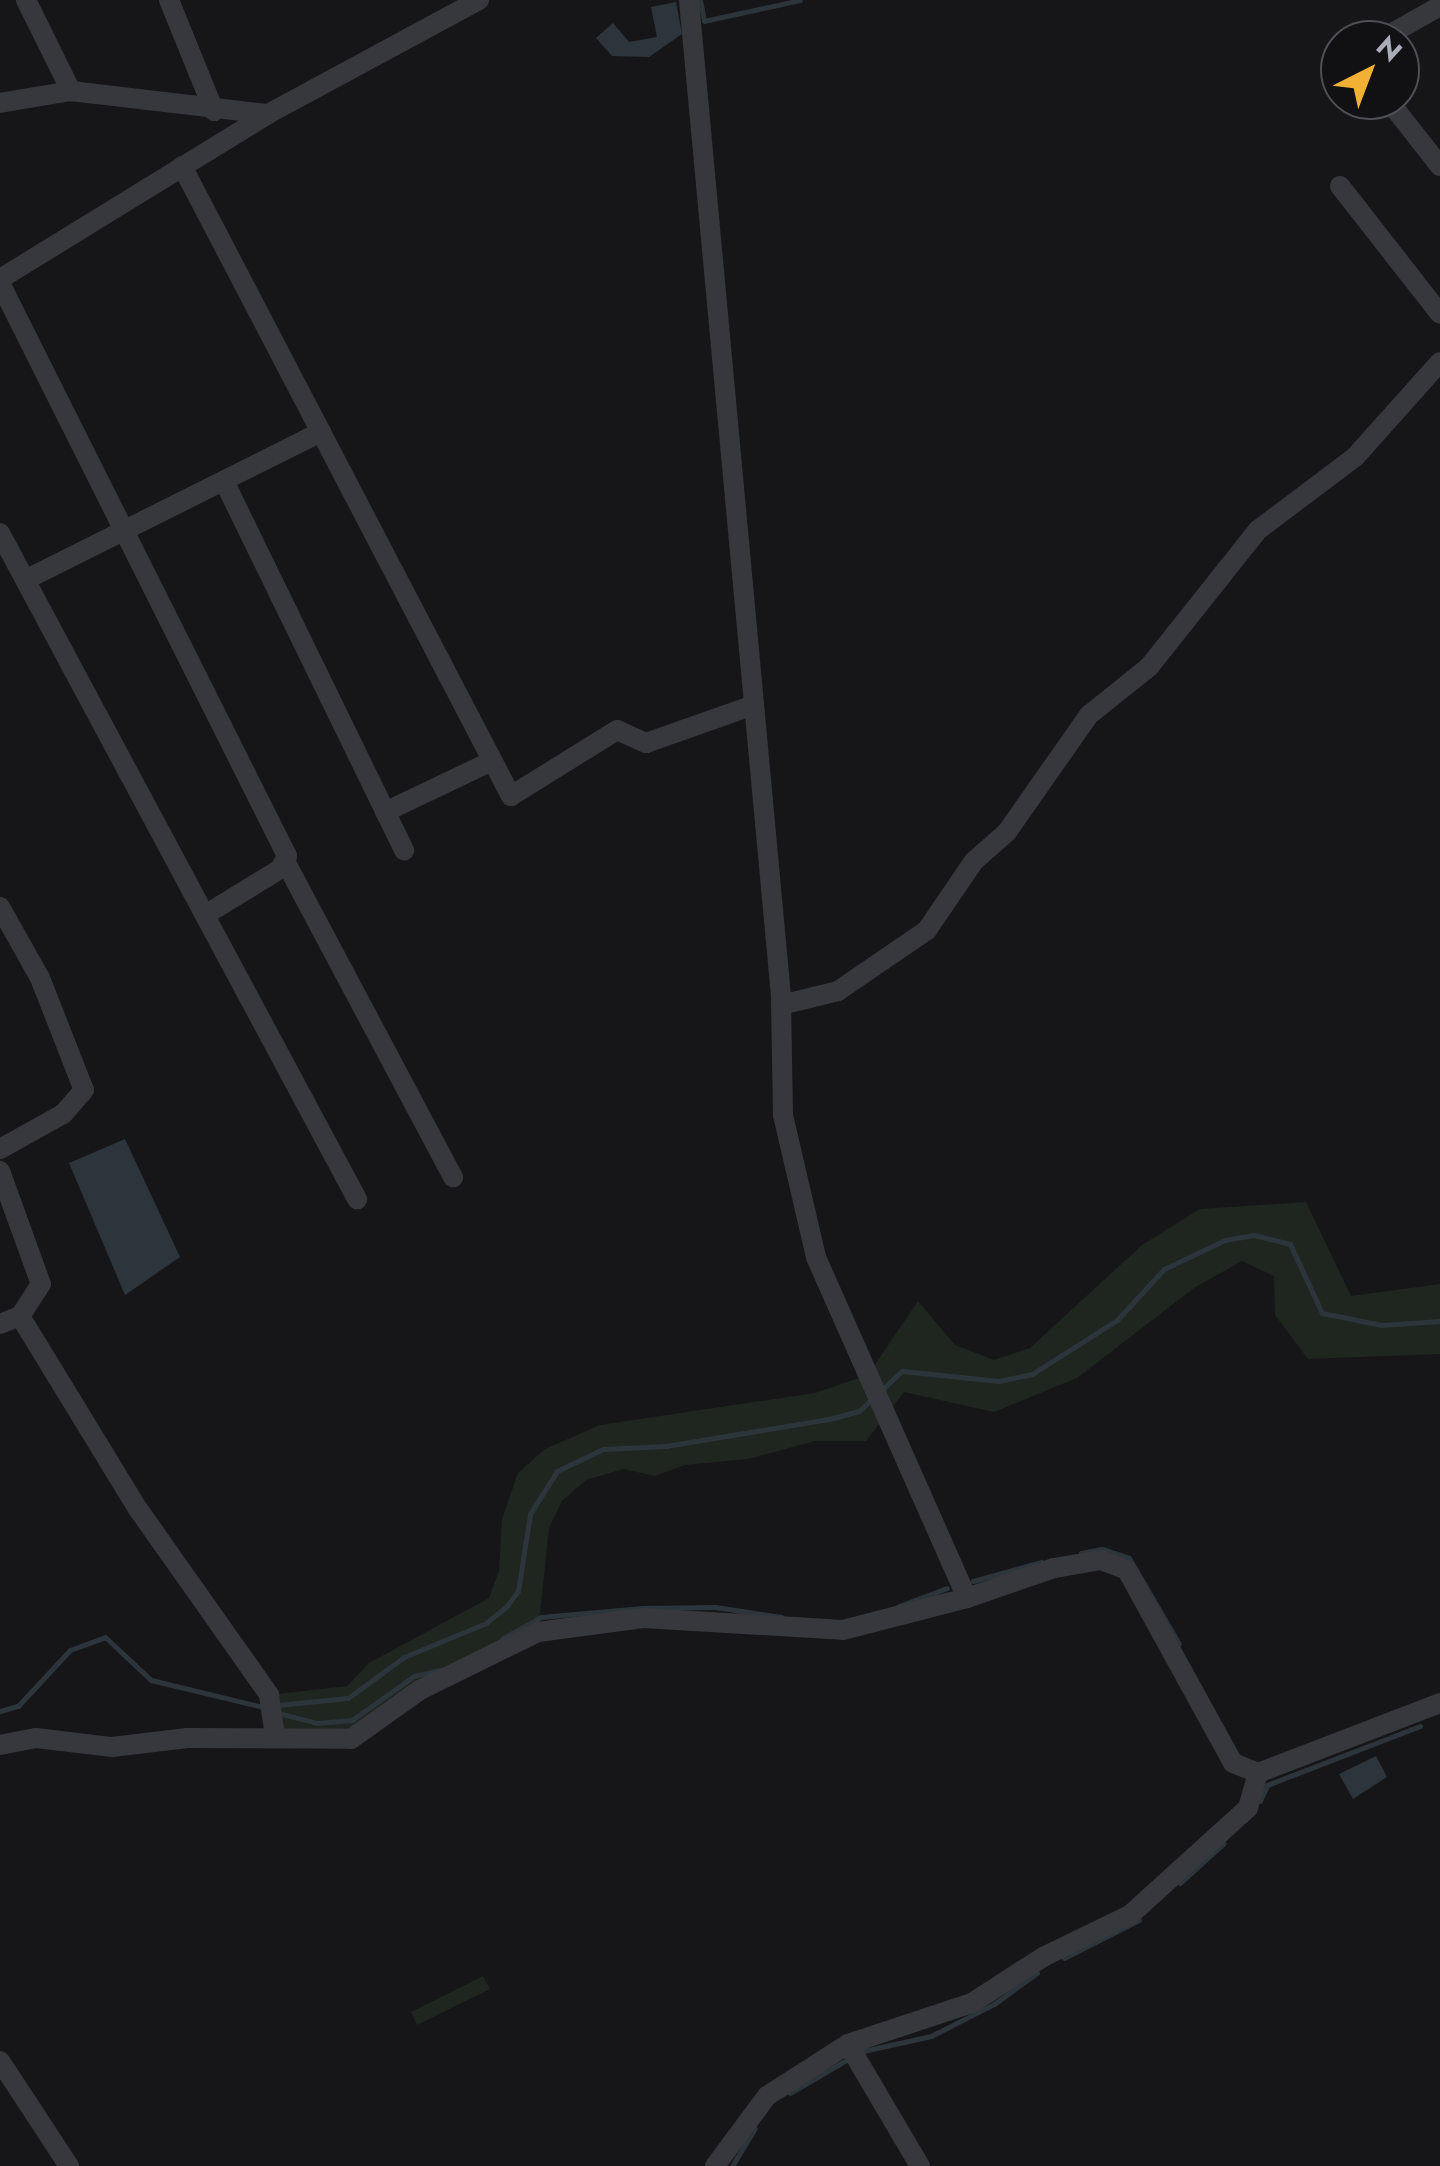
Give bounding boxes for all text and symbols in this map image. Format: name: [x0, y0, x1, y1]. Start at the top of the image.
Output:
north arrow: [1320, 20, 1420, 120]
text: N: [1367, 26, 1411, 71]

